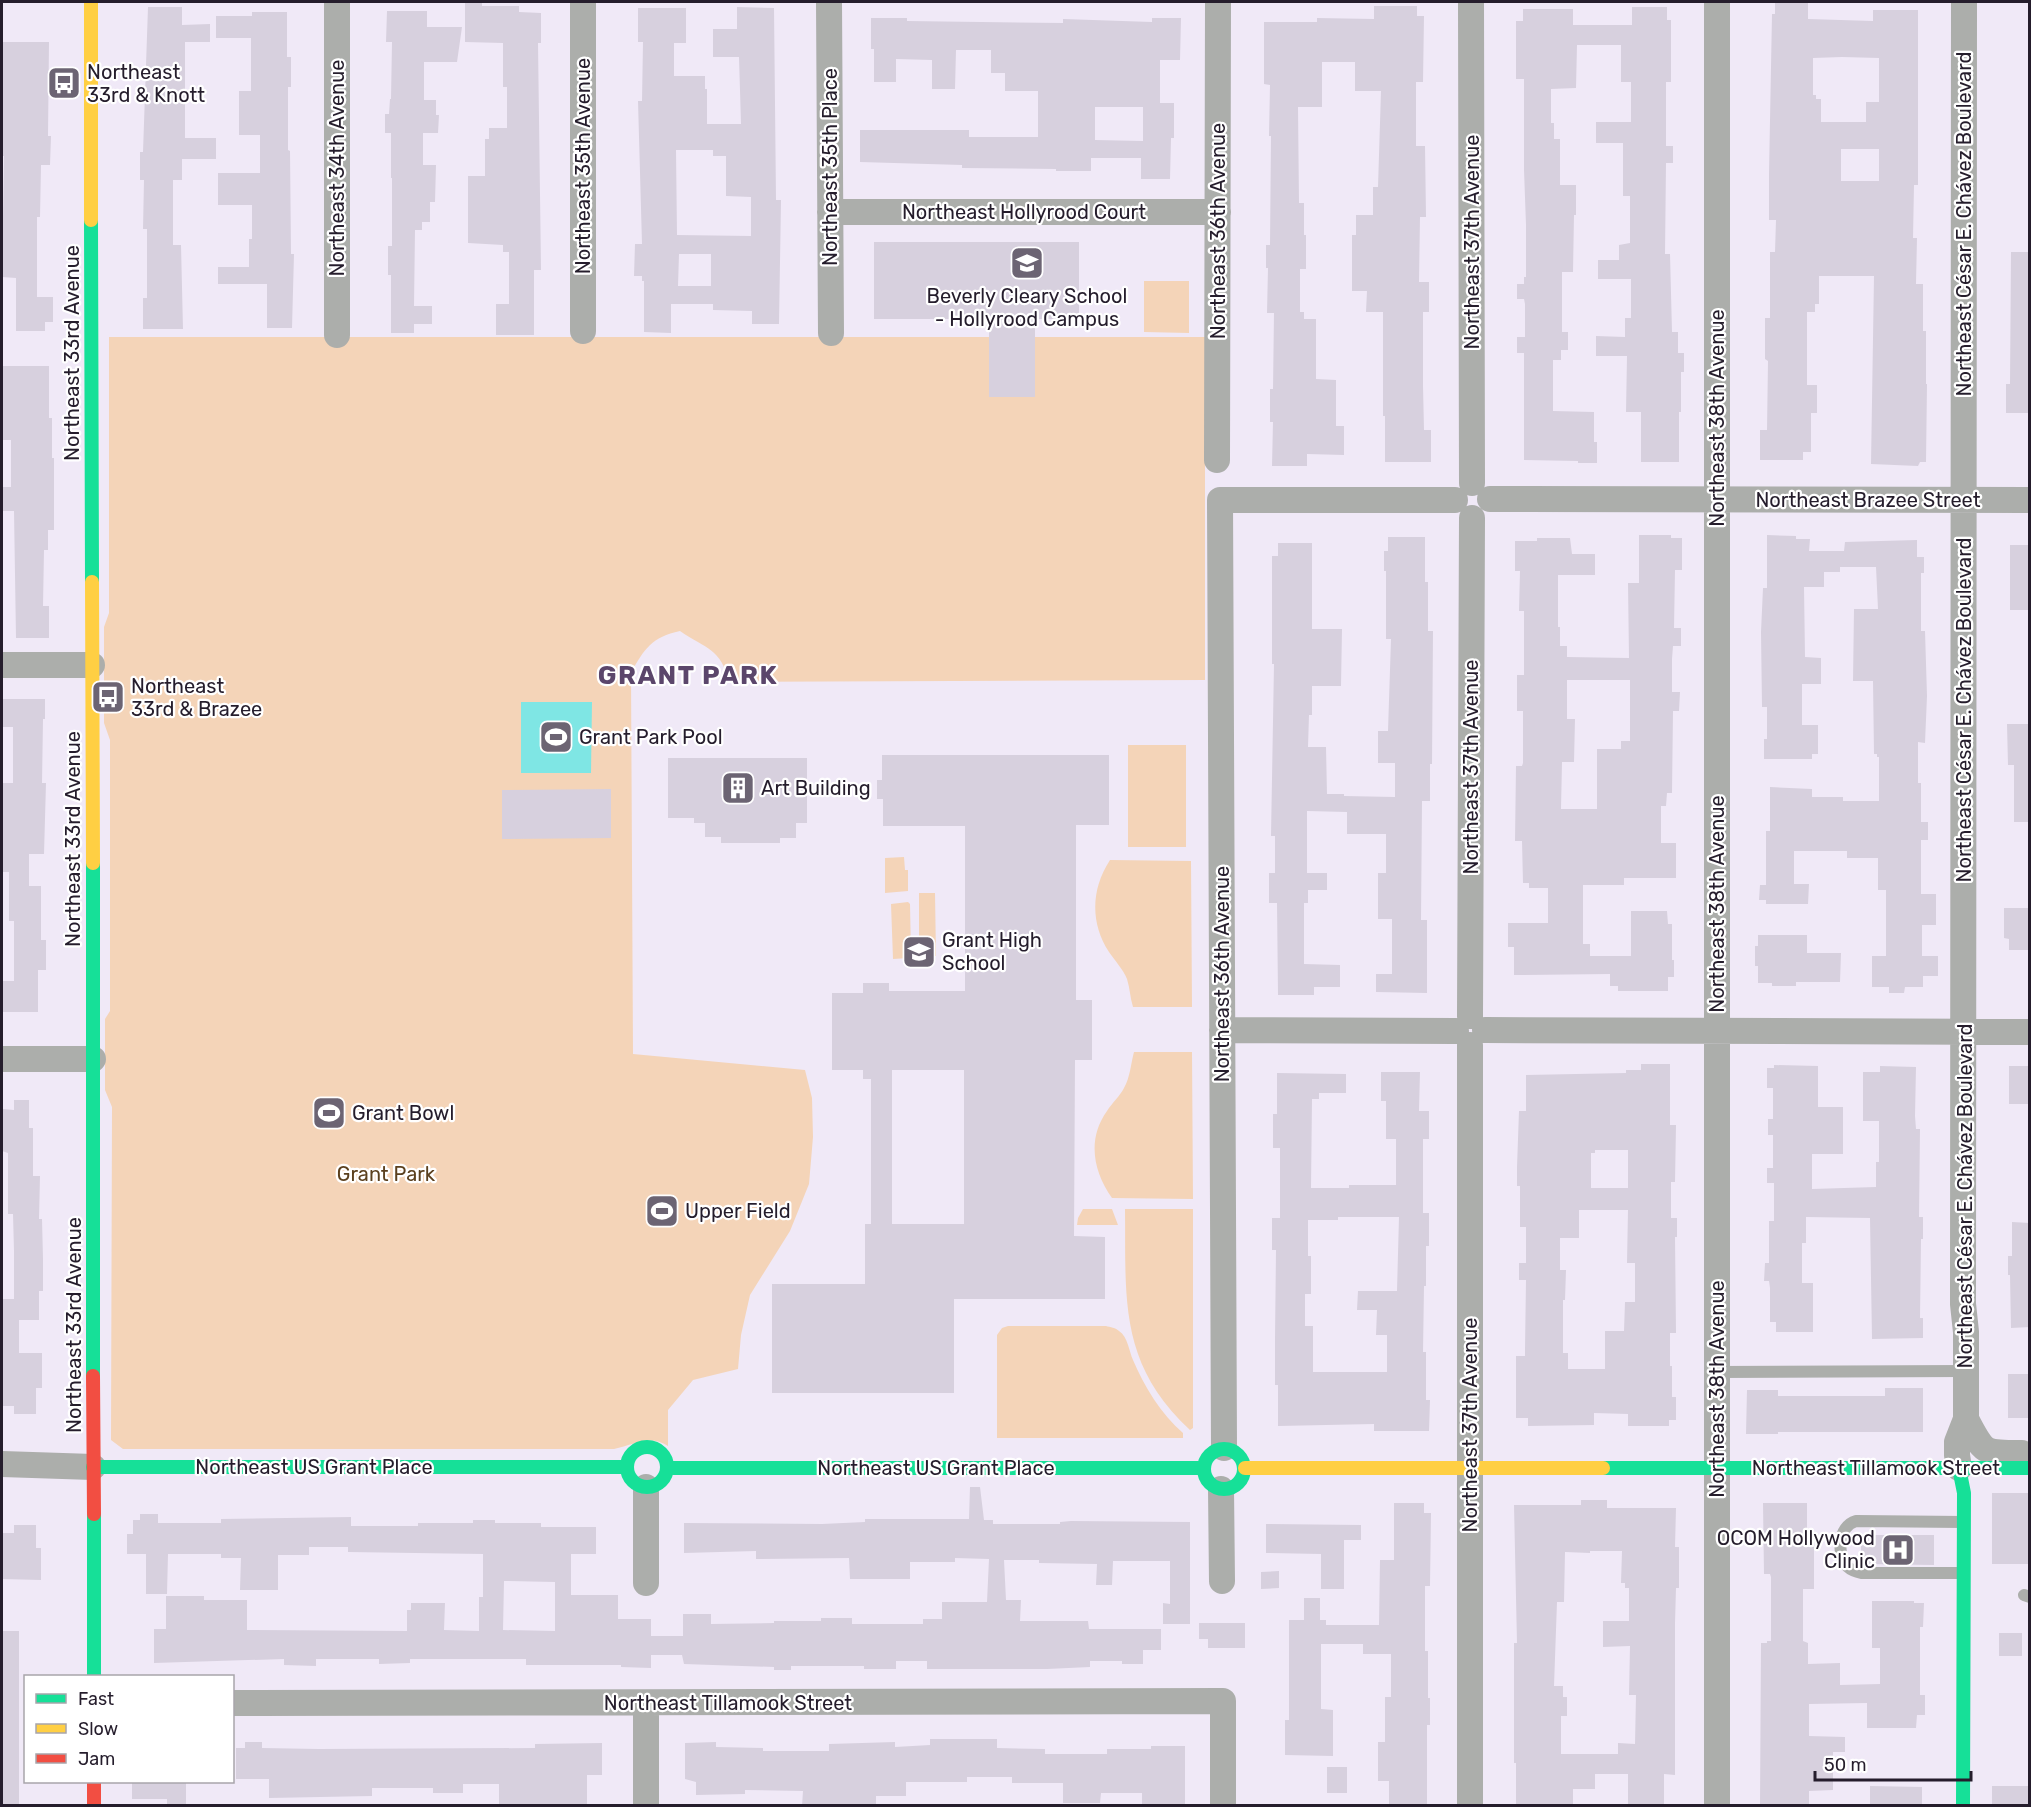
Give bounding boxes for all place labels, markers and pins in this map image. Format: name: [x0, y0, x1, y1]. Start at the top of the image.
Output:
place label: Northeast 33rd & Knott: [87, 60, 205, 107]
bus stop icon: Northeast 33rd & Knott: [46, 65, 82, 101]
school or university icon: Beverly Cleary School - Hollyrood Campus: [1009, 245, 1045, 281]
place label: Beverly Cleary School - Hollyrood Campus: [927, 284, 1127, 331]
place label: Northeast 33rd & Brazee: [131, 674, 262, 721]
bus stop icon: Northeast 33rd & Brazee: [90, 679, 126, 715]
sports icon: Grant Park Pool: [538, 719, 574, 755]
place label: Grant Park Pool: [579, 725, 723, 749]
building icon: Art Building: [720, 770, 756, 806]
place label: Art Building: [761, 776, 871, 800]
place label: Grant High School: [942, 928, 1042, 975]
school or university icon: Grant High School: [901, 934, 937, 970]
sports icon: Grant Bowl: [311, 1095, 347, 1131]
place label: Grant Bowl: [352, 1101, 454, 1125]
sports icon: Upper Field: [644, 1193, 680, 1229]
place label: Upper Field: [685, 1199, 791, 1223]
place label: OCOM Hollywood Clinic: [1717, 1526, 1875, 1573]
hospital icon: OCOM Hollywood Clinic: [1880, 1532, 1916, 1568]

